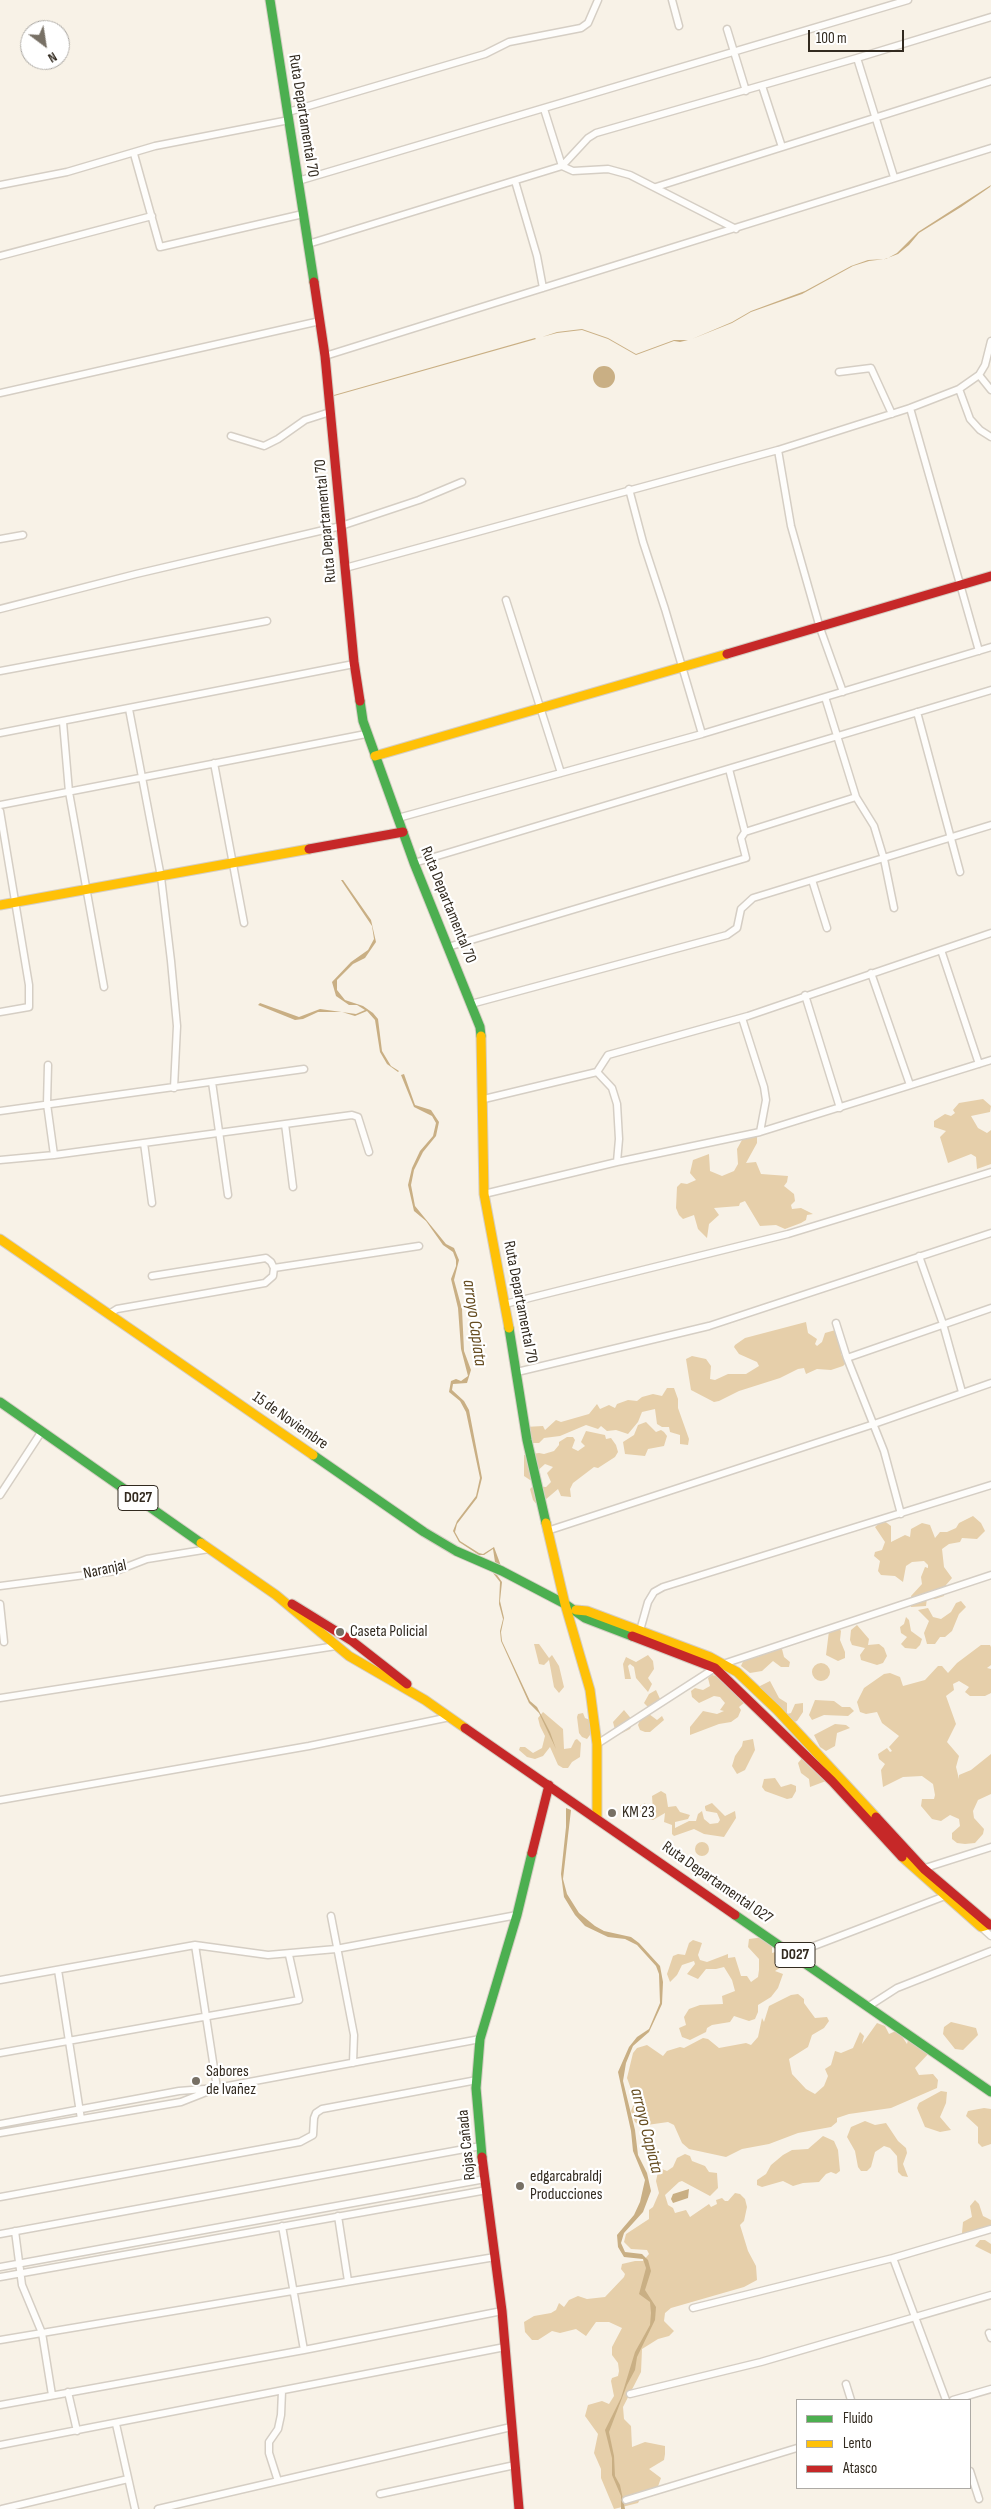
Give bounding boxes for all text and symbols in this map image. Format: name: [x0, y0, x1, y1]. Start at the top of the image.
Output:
north arrow: [20, 20, 70, 70]
scale bar: [811, 20, 907, 52]
text: 100 m: [816, 29, 847, 48]
text: N: [45, 48, 60, 67]
street label: Ruta Departamental 70: [284, 53, 322, 179]
street label: Ruta Departamental 70: [311, 458, 341, 584]
street label: Ruta Departamental 70: [416, 844, 480, 966]
street label: Ruta Departamental 70: [499, 1239, 541, 1365]
water label: arroyo Capiata: [457, 1278, 491, 1368]
street label: 15 de Noviembre: [248, 1388, 332, 1454]
road number: D027: [118, 1486, 158, 1510]
street label: Naranjal: [82, 1556, 128, 1584]
place label: Caseta Policial: [350, 1622, 427, 1642]
marker: Caseta Policial: [334, 1626, 346, 1638]
place label: KM 23: [622, 1803, 655, 1823]
marker: KM 23: [606, 1807, 618, 1819]
street label: Ruta Departamental 027: [658, 1838, 776, 1928]
road number: D027: [775, 1942, 815, 1968]
place label: Sabores de Ivañez: [206, 2062, 256, 2100]
marker: Sabores de Ivañez: [190, 2075, 202, 2087]
water label: arroyo Capiata: [625, 2086, 667, 2176]
street label: Rojas Cañada: [454, 2109, 480, 2181]
place label: edgarcabraldj Producciones: [530, 2167, 602, 2205]
marker: edgarcabraldj Producciones: [514, 2180, 526, 2192]
legend: [796, 2399, 971, 2489]
text: Fluido: [843, 2409, 873, 2428]
text: Lento: [843, 2434, 872, 2453]
text: Atasco: [843, 2459, 877, 2478]

